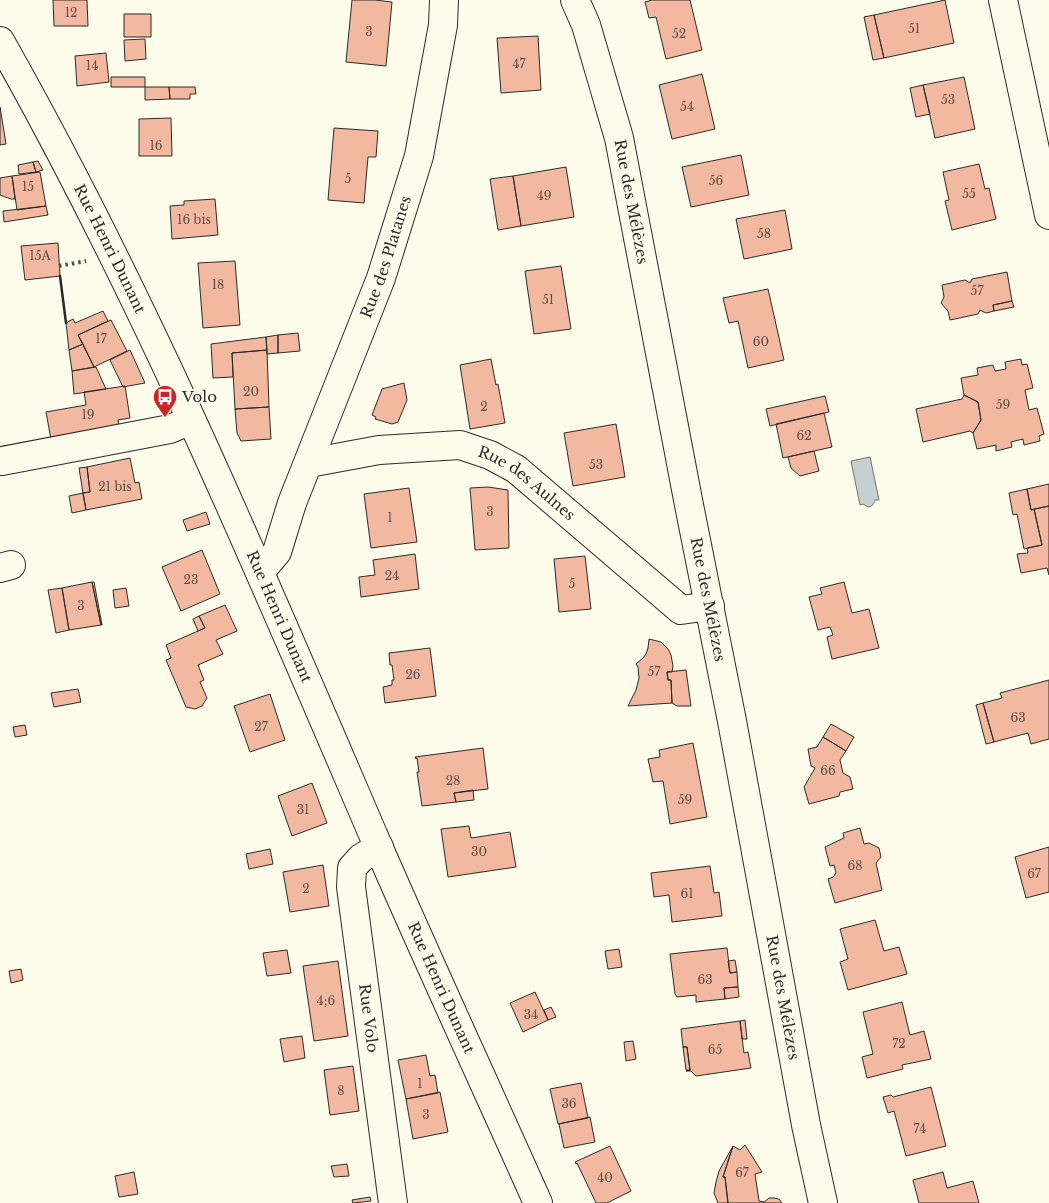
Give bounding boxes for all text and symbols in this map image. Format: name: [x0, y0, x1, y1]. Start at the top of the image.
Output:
house number: 12: [65, 5, 77, 20]
house number: 51: [908, 21, 920, 36]
house number: 3: [365, 24, 373, 39]
house number: 52: [672, 26, 686, 41]
house number: 47: [512, 56, 526, 71]
house number: 14: [86, 58, 98, 73]
house number: 53: [941, 92, 955, 107]
house number: 54: [680, 99, 694, 114]
house number: 16: [149, 138, 163, 153]
street label: Rue des Mélèzes: [610, 138, 653, 266]
house number: 5: [345, 171, 352, 186]
house number: 56: [709, 173, 724, 188]
house number: 15: [22, 179, 34, 194]
street label: Rue Henri Dunant: [70, 181, 150, 317]
house number: 55: [962, 186, 976, 201]
house number: 49: [537, 188, 551, 203]
street label: Rue des Platanes: [356, 193, 415, 321]
house number: 16 bis: [177, 212, 211, 227]
house number: 58: [757, 226, 771, 241]
house number: 15A: [29, 248, 51, 263]
house number: 18: [212, 277, 224, 292]
house number: 57: [971, 283, 984, 298]
house number: 51: [542, 292, 554, 307]
house number: 17: [95, 331, 108, 346]
house number: 60: [753, 334, 769, 349]
bus stop icon: Volo: [152, 384, 178, 418]
house number: 20: [243, 384, 259, 399]
place label: Volo: [181, 387, 217, 406]
house number: 59: [996, 397, 1010, 412]
house number: 2: [480, 399, 488, 414]
house number: 19: [81, 407, 95, 422]
house number: 62: [796, 428, 812, 443]
street label: Rue des Aulnes: [476, 442, 579, 524]
house number: 53: [589, 457, 603, 472]
house number: 21 bis: [98, 479, 132, 494]
house number: 3: [486, 504, 494, 519]
house number: 1: [387, 510, 393, 525]
street label: Rue des Mélèzes: [687, 535, 730, 664]
street label: Rue Henri Dunant: [243, 548, 317, 686]
house number: 24: [385, 568, 399, 583]
house number: 23: [184, 572, 198, 587]
house number: 5: [569, 576, 576, 591]
house number: 3: [77, 598, 85, 613]
house number: 57: [648, 664, 661, 679]
house number: 26: [405, 667, 421, 682]
house number: 63: [1010, 710, 1026, 725]
house number: 27: [254, 719, 269, 734]
house number: 66: [820, 763, 836, 778]
house number: 28: [446, 773, 460, 788]
house number: 59: [678, 792, 692, 807]
house number: 31: [297, 802, 309, 817]
house number: 30: [471, 844, 487, 859]
house number: 68: [848, 858, 863, 873]
house number: 67: [1027, 866, 1042, 881]
house number: 2: [302, 881, 310, 896]
house number: 61: [680, 886, 694, 901]
street label: Rue Henri Dunant: [404, 919, 479, 1057]
street label: Rue des Mélèzes: [762, 933, 804, 1062]
house number: 63: [697, 972, 713, 987]
street label: Rue Volo: [355, 983, 383, 1054]
house number: 4;6: [317, 993, 336, 1008]
house number: 34: [524, 1007, 538, 1022]
house number: 72: [892, 1036, 906, 1051]
house number: 65: [708, 1042, 722, 1057]
house number: 1: [417, 1076, 423, 1091]
house number: 8: [337, 1083, 345, 1098]
house number: 36: [561, 1096, 577, 1111]
house number: 3: [422, 1107, 430, 1122]
house number: 74: [914, 1121, 926, 1136]
house number: 67: [735, 1165, 750, 1180]
house number: 40: [597, 1170, 613, 1185]

